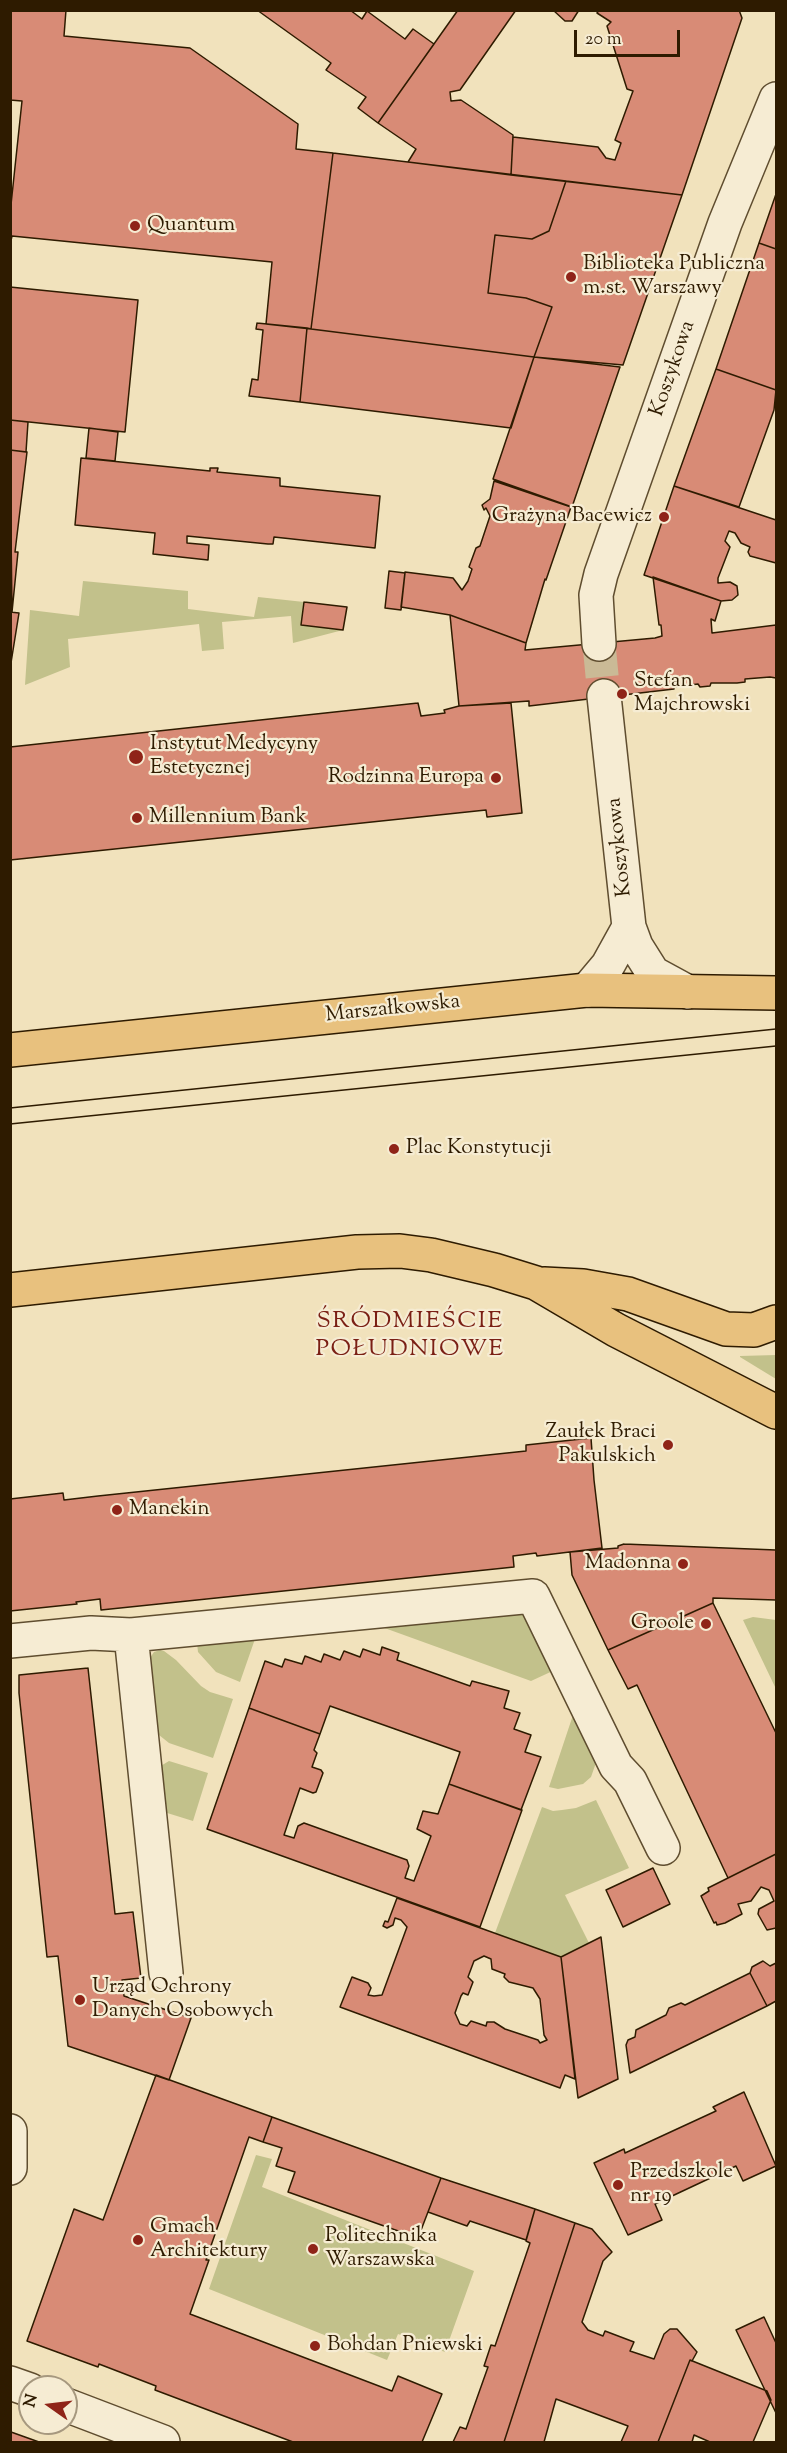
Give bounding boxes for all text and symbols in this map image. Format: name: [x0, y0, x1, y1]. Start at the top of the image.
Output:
scale bar: [577, 18, 684, 56]
text: 20 m: [585, 27, 622, 53]
place label: Quantum: [147, 213, 235, 239]
marker: Quantum: [128, 219, 142, 233]
place label: Biblioteka Publiczna m.st. Warszawy: [583, 252, 765, 302]
marker: Biblioteka Publiczna m.st. Warszawy: [564, 270, 578, 284]
street label: Koszykowa: [646, 318, 702, 420]
place label: Grażyna Bacewicz: [492, 504, 652, 530]
marker: Grażyna Bacewicz: [657, 510, 671, 524]
place label: Stefan Majchrowski: [634, 669, 750, 719]
marker: Stefan Majchrowski: [615, 687, 629, 701]
place label: Instytut Medycyny Estetycznej: [150, 732, 318, 782]
marker: Instytut Medycyny Estetycznej: [127, 748, 145, 766]
place label: Rodzinna Europa: [328, 765, 484, 791]
marker: Rodzinna Europa: [489, 771, 503, 785]
street label: Koszykowa: [603, 796, 639, 898]
place label: Millennium Bank: [149, 805, 307, 831]
marker: Millennium Bank: [130, 811, 144, 825]
street label: Marszałkowska: [324, 990, 462, 1030]
place label: Plac Konstytucji: [406, 1136, 552, 1162]
marker: Plac Konstytucji: [387, 1142, 401, 1156]
district label: ŚRÓDMIEŚCIE POŁUDNIOWE: [315, 1309, 505, 1365]
place label: Zaułek Braci Pakulskich: [545, 1420, 656, 1470]
marker: Zaułek Braci Pakulskich: [661, 1438, 675, 1452]
place label: Manekin: [129, 1497, 210, 1523]
marker: Manekin: [110, 1503, 124, 1517]
place label: Madonna: [585, 1551, 671, 1577]
marker: Madonna: [676, 1557, 690, 1571]
place label: Groole: [631, 1611, 694, 1637]
marker: Groole: [699, 1617, 713, 1631]
place label: Urząd Ochrony Danych Osobowych: [92, 1975, 274, 2025]
marker: Urząd Ochrony Danych Osobowych: [73, 1993, 87, 2007]
place label: Przedszkole nr 19: [630, 2160, 733, 2210]
marker: Przedszkole nr 19: [611, 2178, 625, 2192]
place label: Gmach Architektury: [150, 2215, 268, 2265]
place label: Politechnika Warszawska: [325, 2224, 437, 2274]
marker: Gmach Architektury: [131, 2233, 145, 2247]
marker: Politechnika Warszawska: [306, 2242, 320, 2256]
place label: Bohdan Pniewski: [327, 2333, 483, 2359]
marker: Bohdan Pniewski: [308, 2339, 322, 2353]
north arrow: [18, 2375, 78, 2435]
text: N: [19, 2392, 45, 2410]

